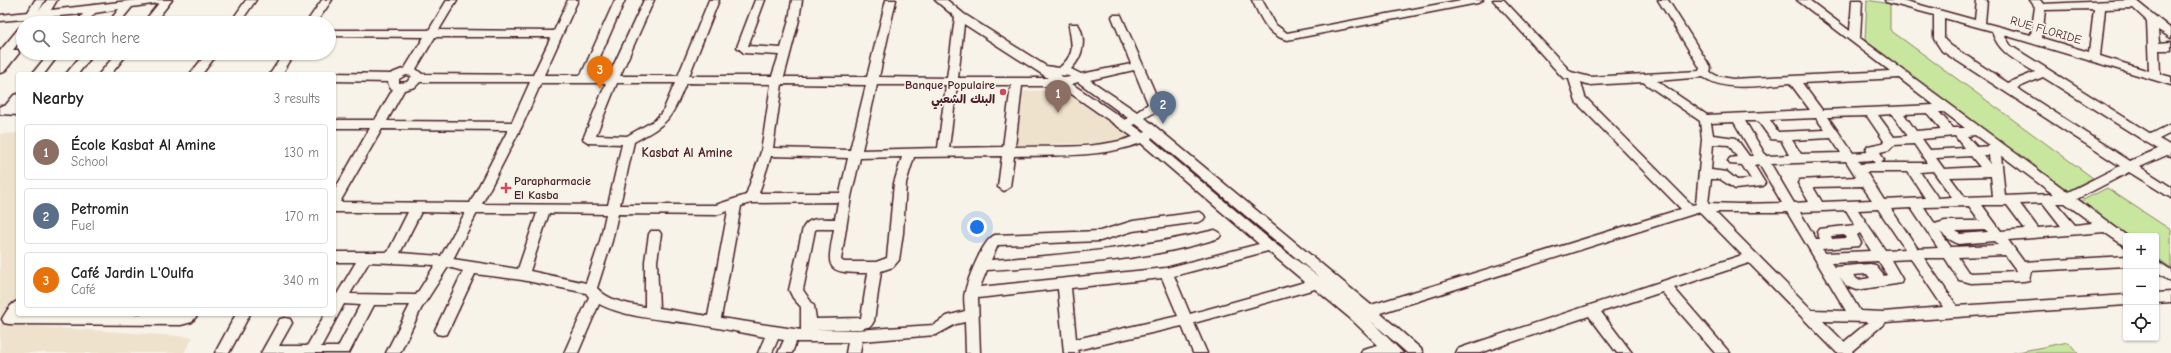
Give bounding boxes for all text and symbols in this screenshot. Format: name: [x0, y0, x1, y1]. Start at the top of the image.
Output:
street label: RUE FLORIDE: [2009, 13, 2083, 47]
search box: [16, 16, 336, 60]
icon: search: [30, 27, 52, 49]
text: Search here: [62, 29, 140, 47]
pin: 3: [587, 56, 613, 89]
place label: Banque Populaire البنك الشعبي: [905, 78, 995, 110]
pin: 1: [1045, 80, 1071, 113]
marker: Banque Populaire البنك الشعبي: [998, 87, 1008, 97]
text: Nearby: [32, 89, 83, 108]
text: 3 results: [274, 91, 320, 106]
pin: 2: [1150, 91, 1176, 124]
text: École Kasbat Al Amine: [71, 136, 216, 154]
text: 1: [43, 145, 49, 160]
text: 130 m: [284, 145, 319, 160]
district label: Kasbat Al Amine: [642, 145, 733, 160]
text: School: [71, 154, 108, 169]
place label: Parapharmacie El Kasba: [514, 174, 591, 202]
marker: Parapharmacie El Kasba: [501, 183, 511, 193]
text: Petromin: [71, 200, 129, 218]
text: 2: [43, 209, 49, 224]
text: 170 m: [285, 209, 319, 224]
your location: [967, 217, 987, 237]
text: Fuel: [71, 218, 95, 233]
map controls: [2123, 233, 2159, 341]
button: +: [2123, 233, 2159, 269]
text: Café Jardin L'Oulfa: [71, 264, 194, 282]
button: −: [2123, 269, 2159, 305]
text: 3: [43, 273, 49, 288]
text: 340 m: [283, 273, 319, 288]
text: Café: [71, 282, 95, 297]
button: locate: [2123, 305, 2159, 341]

